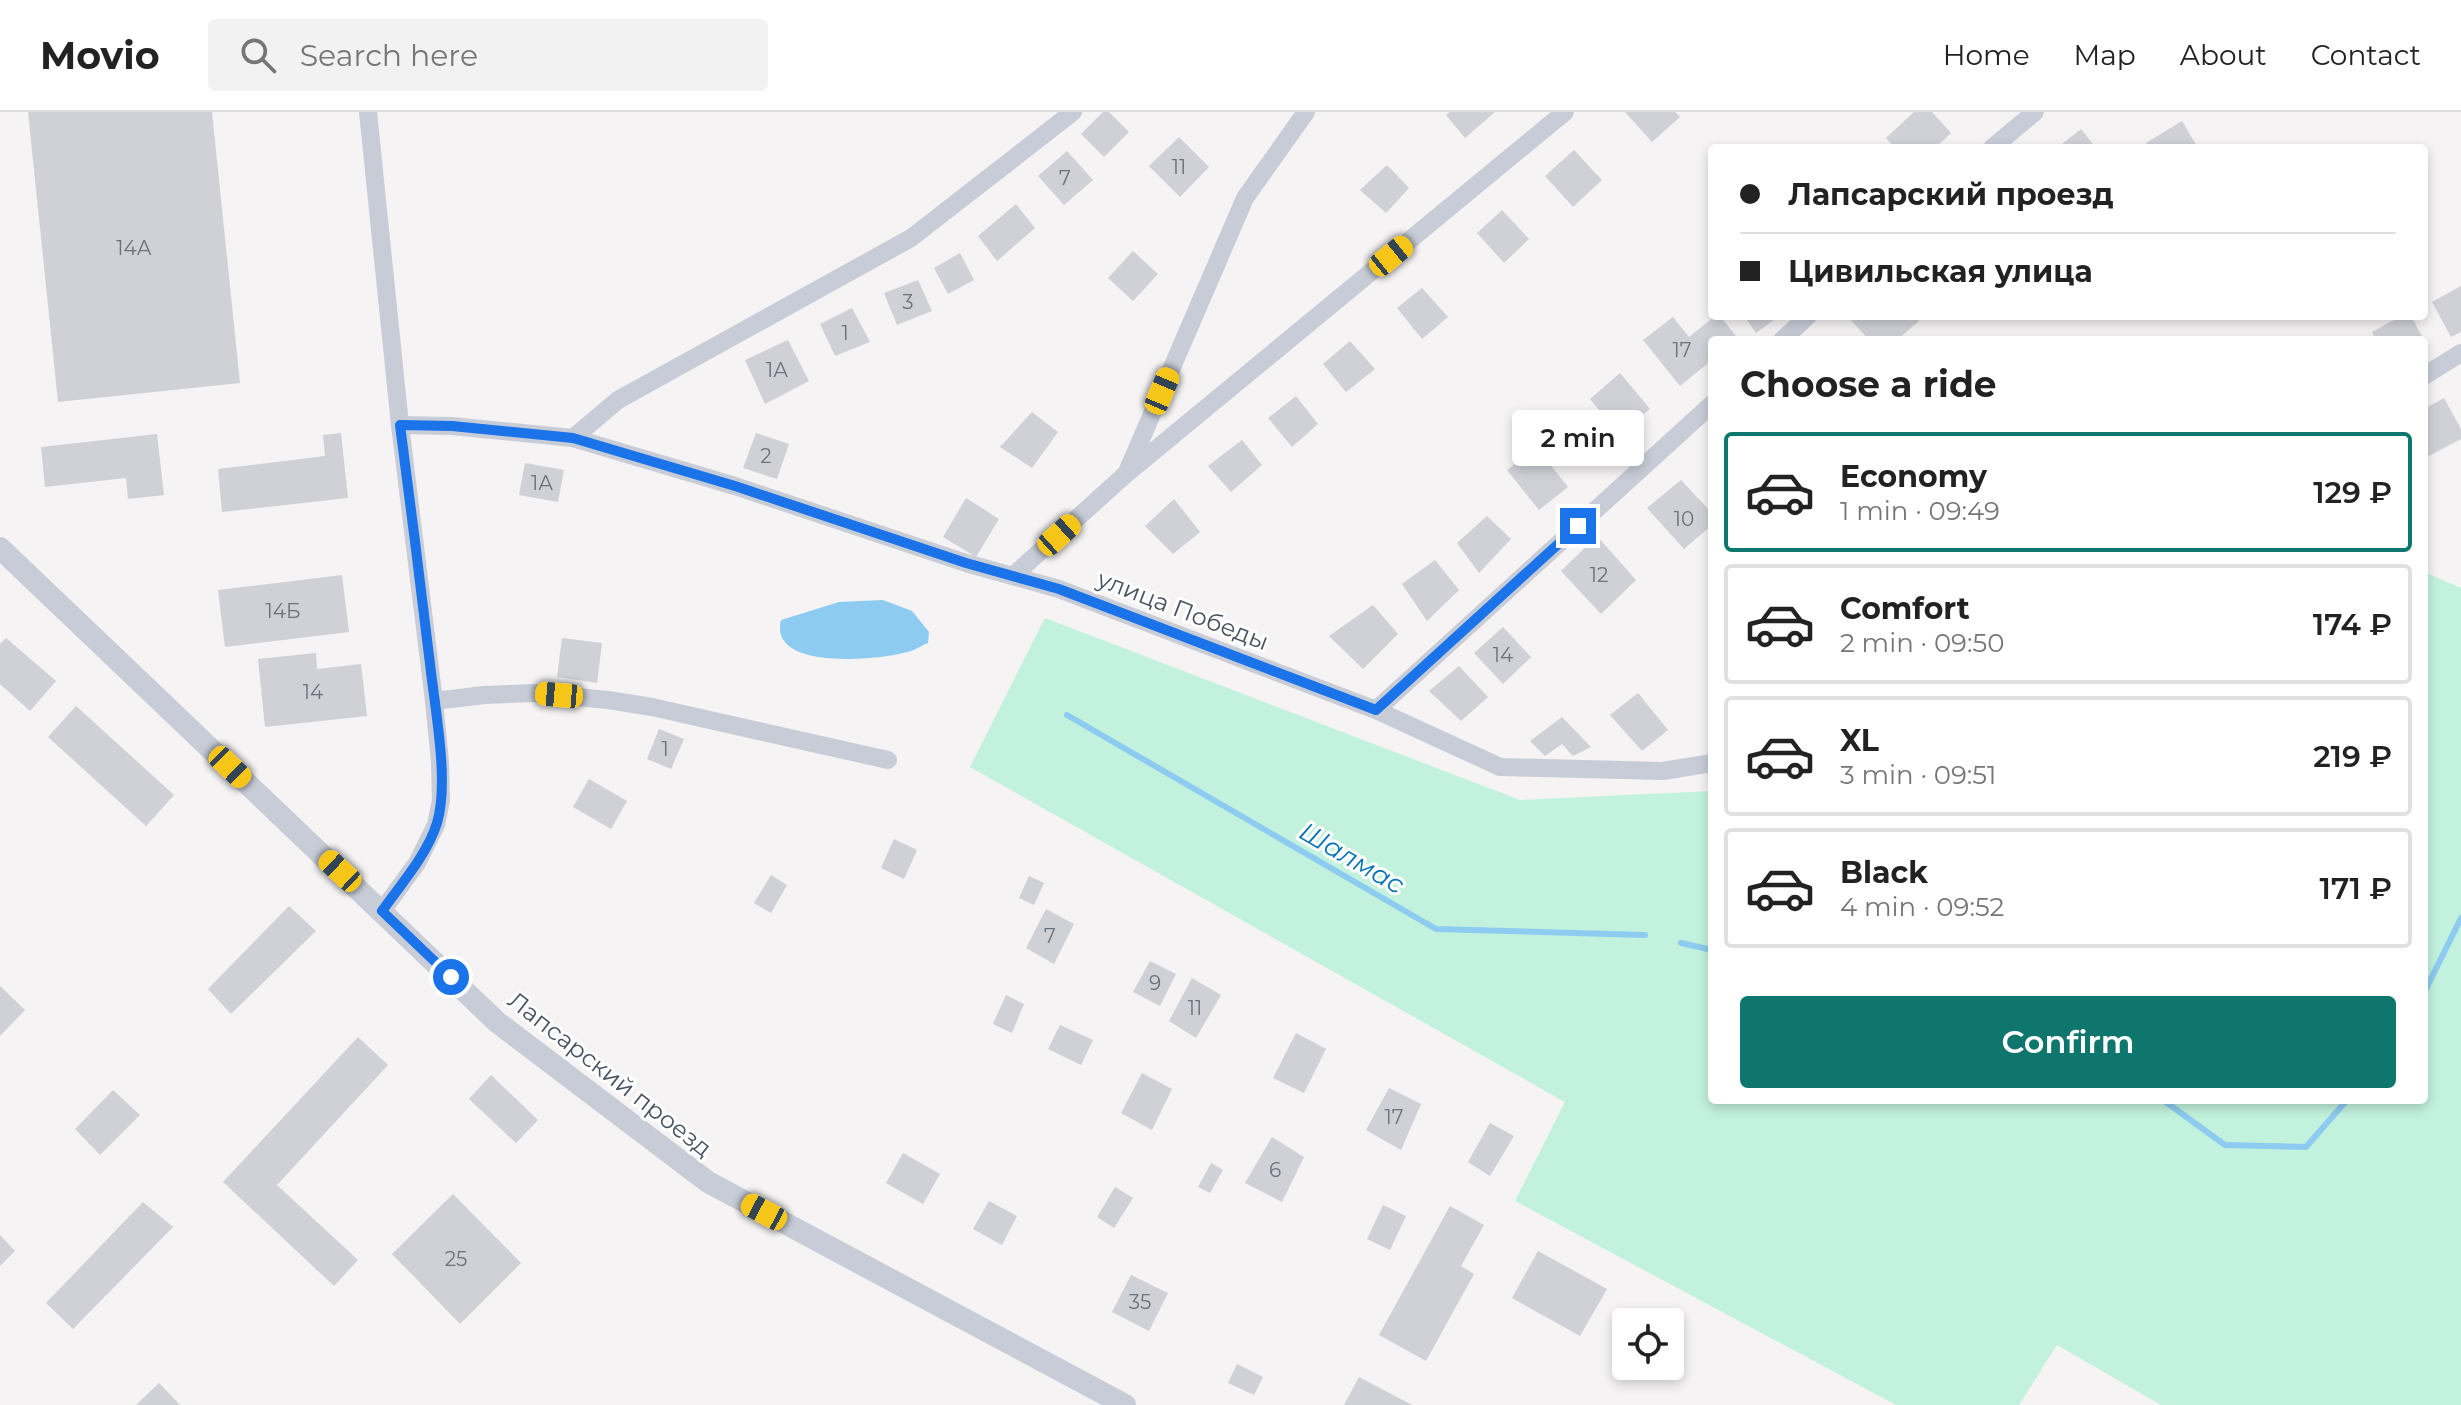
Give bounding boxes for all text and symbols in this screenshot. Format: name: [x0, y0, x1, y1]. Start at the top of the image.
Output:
search box: [208, 19, 768, 91]
text: Movio: [40, 32, 160, 79]
icon: search: [236, 33, 280, 77]
text: Search here: [300, 37, 478, 74]
text: Home: [1943, 38, 2030, 72]
text: Map: [2074, 38, 2136, 72]
text: About: [2180, 38, 2267, 72]
text: Contact: [2311, 38, 2421, 72]
house number: 11: [1172, 155, 1186, 179]
house number: 7: [1059, 166, 1071, 190]
text: Лапсарский проезд: [1788, 176, 2114, 213]
car: [1365, 232, 1417, 280]
house number: 14А: [116, 236, 152, 260]
text: Цивильская улица: [1788, 253, 2093, 290]
house number: 3: [902, 290, 914, 314]
house number: 1: [841, 321, 849, 345]
house number: 17: [1673, 338, 1692, 362]
house number: 1А: [766, 358, 788, 382]
text: Choose a ride: [1740, 362, 1997, 406]
car: [1142, 364, 1182, 418]
callout: 2 min: [1512, 410, 1644, 466]
text: 2 min: [1540, 422, 1616, 454]
house number: 2: [760, 444, 772, 468]
icon: car: [1744, 456, 1816, 528]
text: Economy: [1840, 458, 1987, 495]
house number: 1А: [531, 471, 553, 495]
text: 129 ₽: [2313, 474, 2392, 511]
text: 1 min · 09:49: [1840, 495, 2000, 527]
house number: 10: [1674, 507, 1694, 531]
route end: [1560, 508, 1596, 544]
car: [1033, 510, 1085, 560]
house number: 12: [1590, 563, 1608, 587]
street label: улица Победы: [1092, 564, 1273, 656]
icon: car: [1744, 588, 1816, 660]
text: Comfort: [1840, 590, 1970, 627]
house number: 14Б: [266, 599, 300, 623]
text: 174 ₽: [2313, 606, 2392, 643]
text: 2 min · 09:50: [1840, 627, 2004, 659]
house number: 14: [1493, 643, 1513, 667]
house number: 14: [303, 680, 323, 704]
car: [534, 681, 584, 709]
icon: car: [1744, 720, 1816, 792]
text: XL: [1840, 722, 1879, 759]
house number: 1: [661, 737, 669, 761]
text: 219 ₽: [2313, 738, 2392, 775]
car: [204, 742, 256, 792]
text: 3 min · 09:51: [1840, 759, 1996, 791]
water label: Шалмас: [1294, 815, 1410, 901]
car: [314, 846, 366, 896]
icon: car: [1744, 852, 1816, 924]
text: Black: [1840, 854, 1928, 891]
text: 171 ₽: [2319, 870, 2392, 907]
text: 4 min · 09:52: [1840, 891, 2004, 923]
house number: 7: [1044, 924, 1056, 948]
route start: [433, 959, 469, 995]
house number: 9: [1149, 971, 1161, 995]
street label: Лапсарский проезд: [502, 985, 718, 1163]
house number: 11: [1188, 996, 1202, 1020]
button: Confirm: [1740, 996, 2396, 1088]
house number: 17: [1385, 1105, 1404, 1129]
house number: 6: [1269, 1158, 1281, 1182]
car: [737, 1190, 791, 1234]
house number: 25: [445, 1247, 467, 1271]
house number: 35: [1129, 1290, 1151, 1314]
map controls: [1612, 1308, 1684, 1380]
button: locate: [1612, 1308, 1684, 1380]

